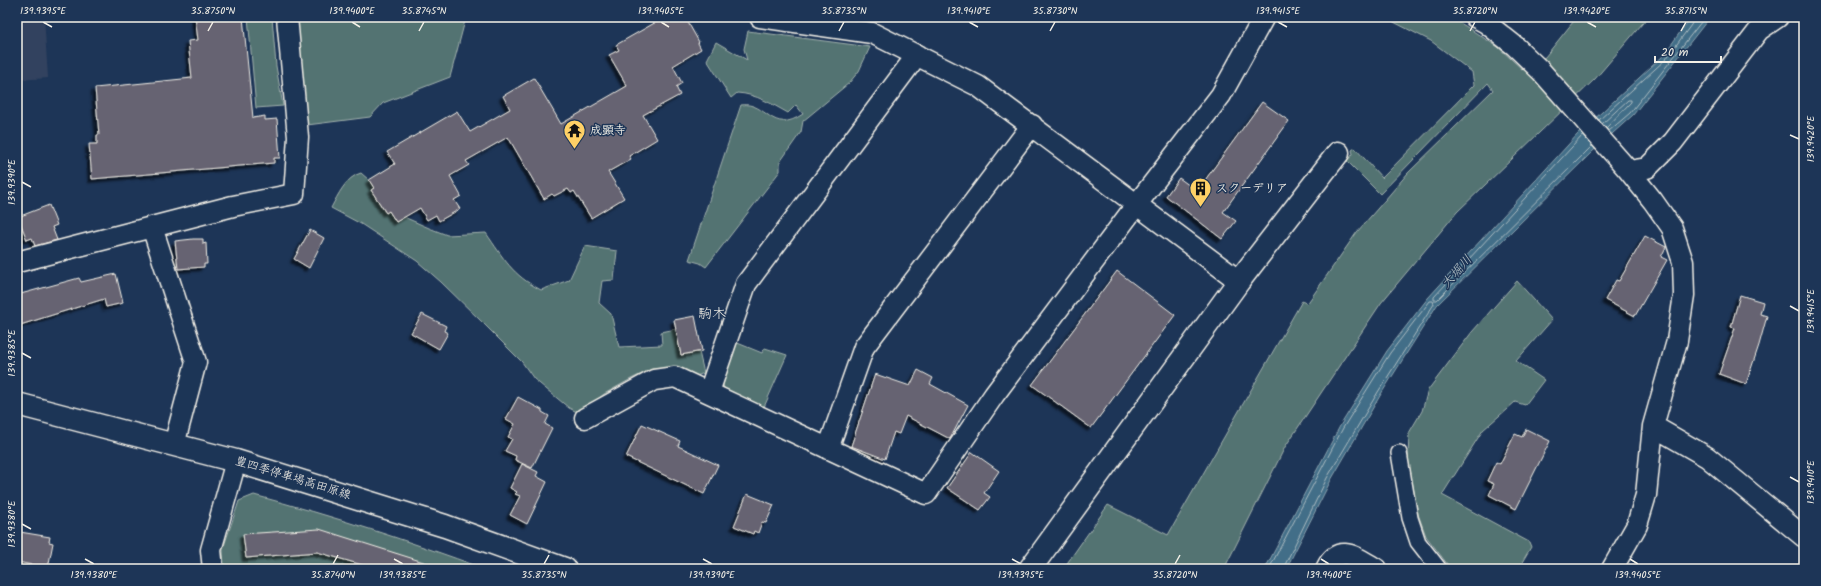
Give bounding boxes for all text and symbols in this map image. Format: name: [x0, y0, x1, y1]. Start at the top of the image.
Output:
text: 139.9395°E: [20, 3, 67, 19]
text: 35.8750°N: [191, 3, 236, 19]
text: 139.9400°E: [329, 3, 376, 19]
text: 35.8745°N: [401, 3, 447, 19]
text: 139.9405°E: [638, 3, 685, 19]
text: 35.8735°N: [821, 3, 867, 19]
text: 139.9410°E: [947, 3, 992, 19]
text: 35.8730°N: [1033, 3, 1078, 19]
text: 139.9415°E: [1256, 3, 1301, 19]
text: 35.8720°N: [1452, 3, 1498, 19]
text: 139.9420°E: [1564, 3, 1611, 19]
text: 35.8715°N: [1665, 3, 1708, 19]
scale bar: [1655, 38, 1721, 64]
text: 20 m: [1661, 43, 1689, 62]
text: 139.9420°E: [1803, 115, 1819, 162]
temple icon: 成顕寺: [562, 117, 588, 150]
place label: 成顕寺: [590, 121, 626, 140]
text: 139.9390°E: [4, 158, 20, 205]
building icon: スクーデリア: [1188, 175, 1214, 208]
place label: スクーデリア: [1216, 179, 1288, 198]
water label: 大堀川: [1436, 250, 1478, 294]
text: 139.9415°E: [1803, 288, 1819, 333]
district label: 駒木: [698, 303, 726, 325]
text: 139.9385°E: [4, 328, 20, 377]
street label: 豊四季停車場高田原線: [233, 451, 353, 505]
text: 139.9410°E: [1803, 459, 1819, 504]
text: 139.9380°E: [4, 499, 20, 547]
text: 139.9380°E: [71, 567, 119, 583]
text: 35.8740°N: [311, 567, 356, 583]
text: 139.9385°E: [379, 567, 428, 583]
text: 35.8735°N: [521, 567, 567, 583]
text: 139.9390°E: [689, 567, 736, 583]
text: 139.9395°E: [998, 567, 1045, 583]
text: 35.8720°N: [1152, 567, 1198, 583]
text: 139.9400°E: [1306, 567, 1353, 583]
text: 139.9405°E: [1615, 567, 1662, 583]

